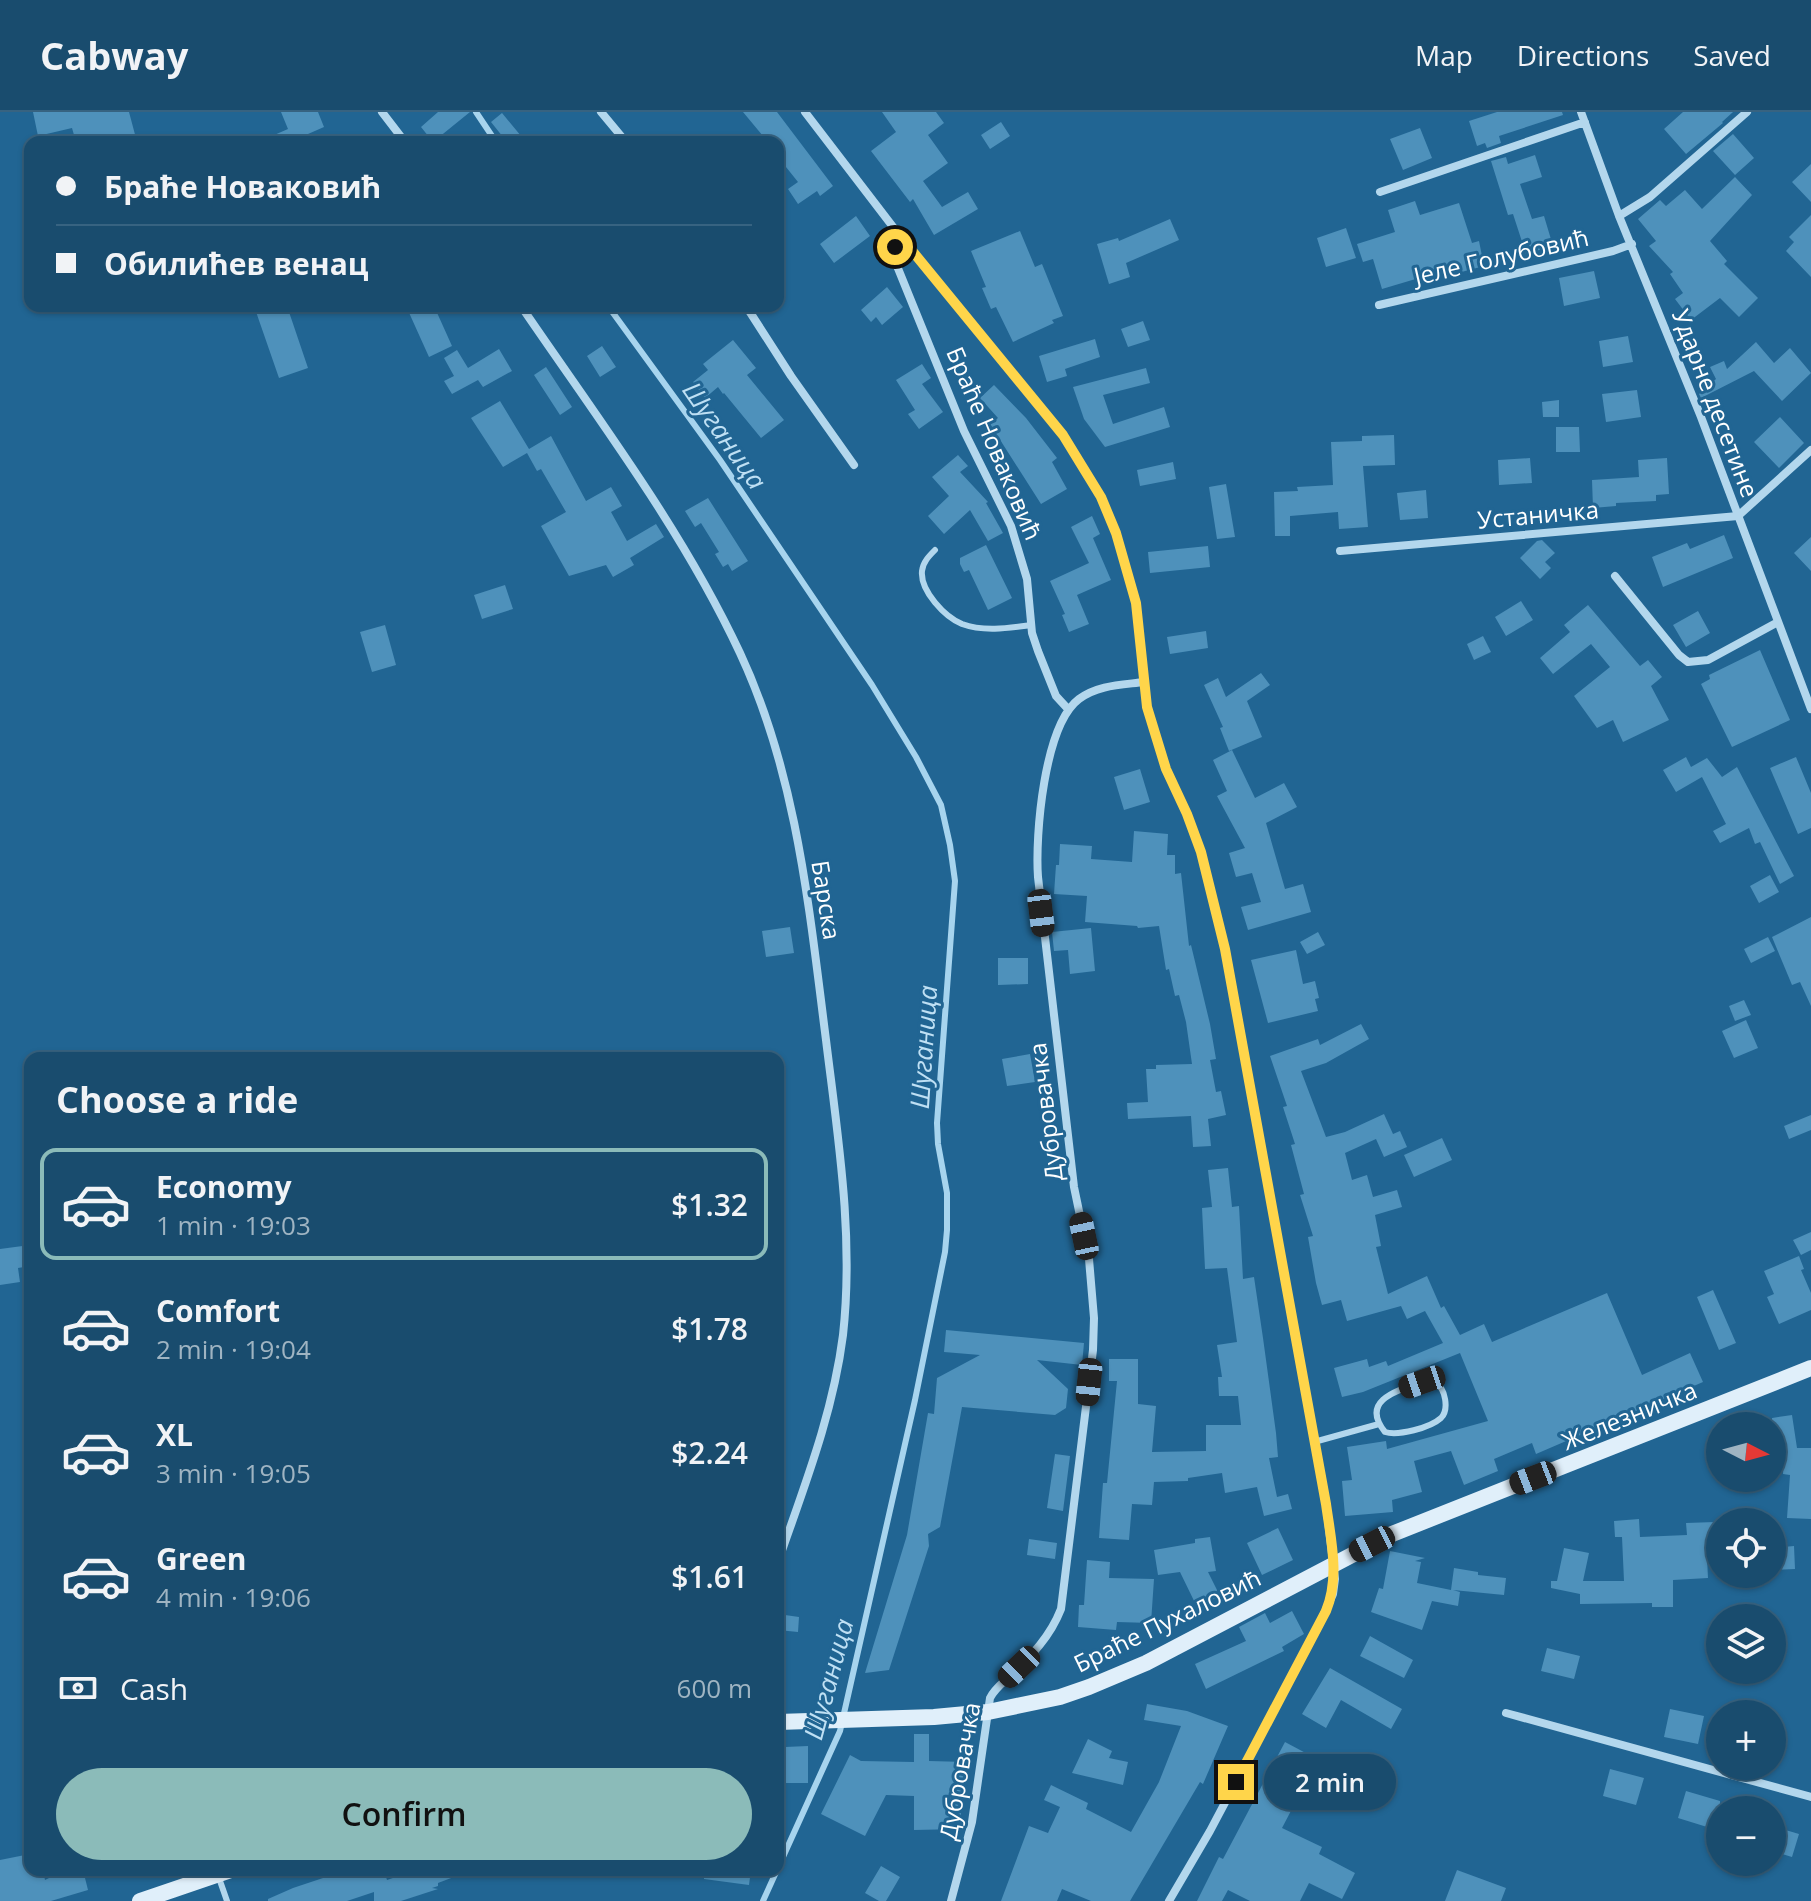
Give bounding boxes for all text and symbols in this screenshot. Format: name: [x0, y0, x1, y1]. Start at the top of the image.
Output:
text: Cabway: [40, 29, 188, 81]
text: Map: [1415, 36, 1473, 74]
text: Directions: [1517, 36, 1649, 74]
text: Saved: [1693, 36, 1771, 74]
text: Браће Новаковић: [104, 166, 381, 207]
street label: Јеле Голубовић: [1408, 220, 1592, 293]
route start: [877, 229, 913, 265]
text: Обилићев венац: [104, 243, 368, 284]
street label: Ударне десетине: [1665, 304, 1767, 502]
street label: Браће Новаковић: [939, 341, 1051, 545]
water label: Шуганица: [675, 374, 775, 496]
street label: Устаничка: [1476, 492, 1600, 536]
street label: Барска: [804, 858, 850, 942]
car: [1026, 888, 1056, 938]
water label: Шуганица: [901, 984, 945, 1110]
street label: Дубровачка: [1020, 1041, 1070, 1183]
text: Choose a ride: [56, 1075, 298, 1124]
text: Economy: [156, 1166, 292, 1207]
icon: car: [60, 1168, 132, 1240]
text: $1.32: [671, 1184, 748, 1225]
text: 1 min · 19:03: [156, 1207, 311, 1243]
car: [1067, 1210, 1101, 1262]
text: Comfort: [156, 1290, 280, 1331]
icon: car: [60, 1292, 132, 1364]
text: $1.78: [671, 1308, 748, 1349]
text: 2 min · 19:04: [156, 1331, 311, 1367]
car: [1075, 1357, 1103, 1407]
car: [1395, 1363, 1449, 1401]
street label: Железничка: [1556, 1373, 1702, 1457]
north arrow: [1706, 1412, 1786, 1492]
map controls: [1706, 1412, 1786, 1876]
text: XL: [156, 1414, 193, 1455]
icon: car: [60, 1416, 132, 1488]
text: $2.24: [671, 1432, 748, 1473]
text: 3 min · 19:05: [156, 1455, 311, 1491]
car: [1506, 1458, 1560, 1498]
button: locate: [1706, 1508, 1786, 1588]
car: [1345, 1522, 1399, 1566]
text: Green: [156, 1538, 247, 1579]
icon: car: [60, 1540, 132, 1612]
text: $1.61: [671, 1556, 748, 1597]
street label: Браће Пухаловић: [1068, 1560, 1266, 1680]
text: 4 min · 19:06: [156, 1579, 311, 1615]
button: layers: [1706, 1604, 1786, 1684]
water label: Шуганица: [795, 1614, 862, 1744]
car: [993, 1642, 1045, 1692]
icon: cash: [56, 1666, 100, 1710]
text: Cash: [120, 1668, 188, 1709]
text: 600 m: [677, 1670, 752, 1706]
street label: Дубровачка: [931, 1700, 987, 1842]
button: +: [1706, 1700, 1786, 1780]
callout: 2 min: [1264, 1754, 1396, 1810]
route end: [1218, 1764, 1254, 1800]
text: 2 min: [1295, 1764, 1365, 1800]
button: Confirm: [56, 1768, 752, 1860]
button: −: [1706, 1796, 1786, 1876]

